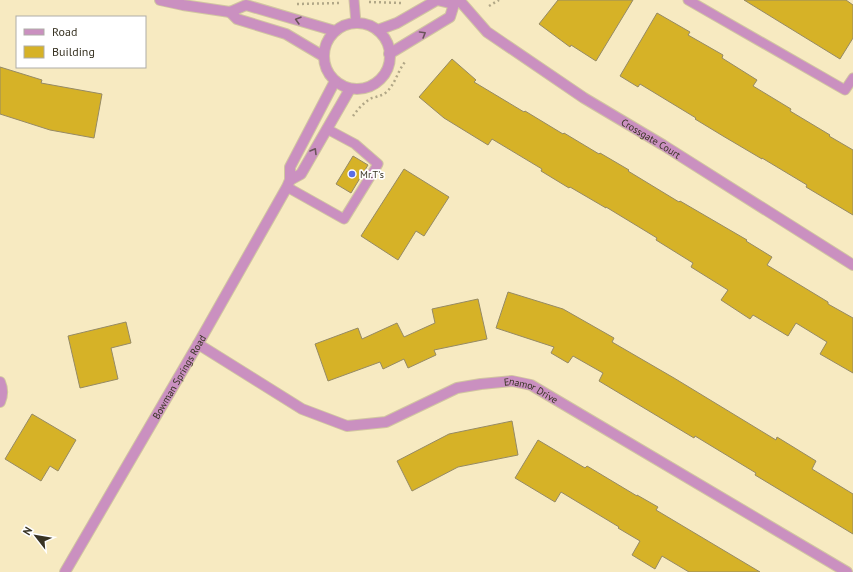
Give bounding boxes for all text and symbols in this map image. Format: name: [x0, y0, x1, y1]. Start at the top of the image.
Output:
legend: [16, 16, 146, 68]
one-way arrow: [294, 16, 301, 25]
text: Road: [52, 24, 77, 39]
one-way arrow: [419, 31, 426, 38]
text: Building: [52, 44, 95, 59]
street label: Crossgate Court: [619, 115, 684, 161]
one-way arrow: [310, 148, 317, 155]
place label: Mr.T's: [360, 168, 384, 181]
marker: Mr.T's: [347, 169, 357, 179]
street label: Bowman Springs Road: [149, 332, 208, 421]
street label: Enamor Drive: [503, 374, 560, 406]
north arrow: [16, 516, 56, 556]
text: N: [20, 524, 35, 538]

